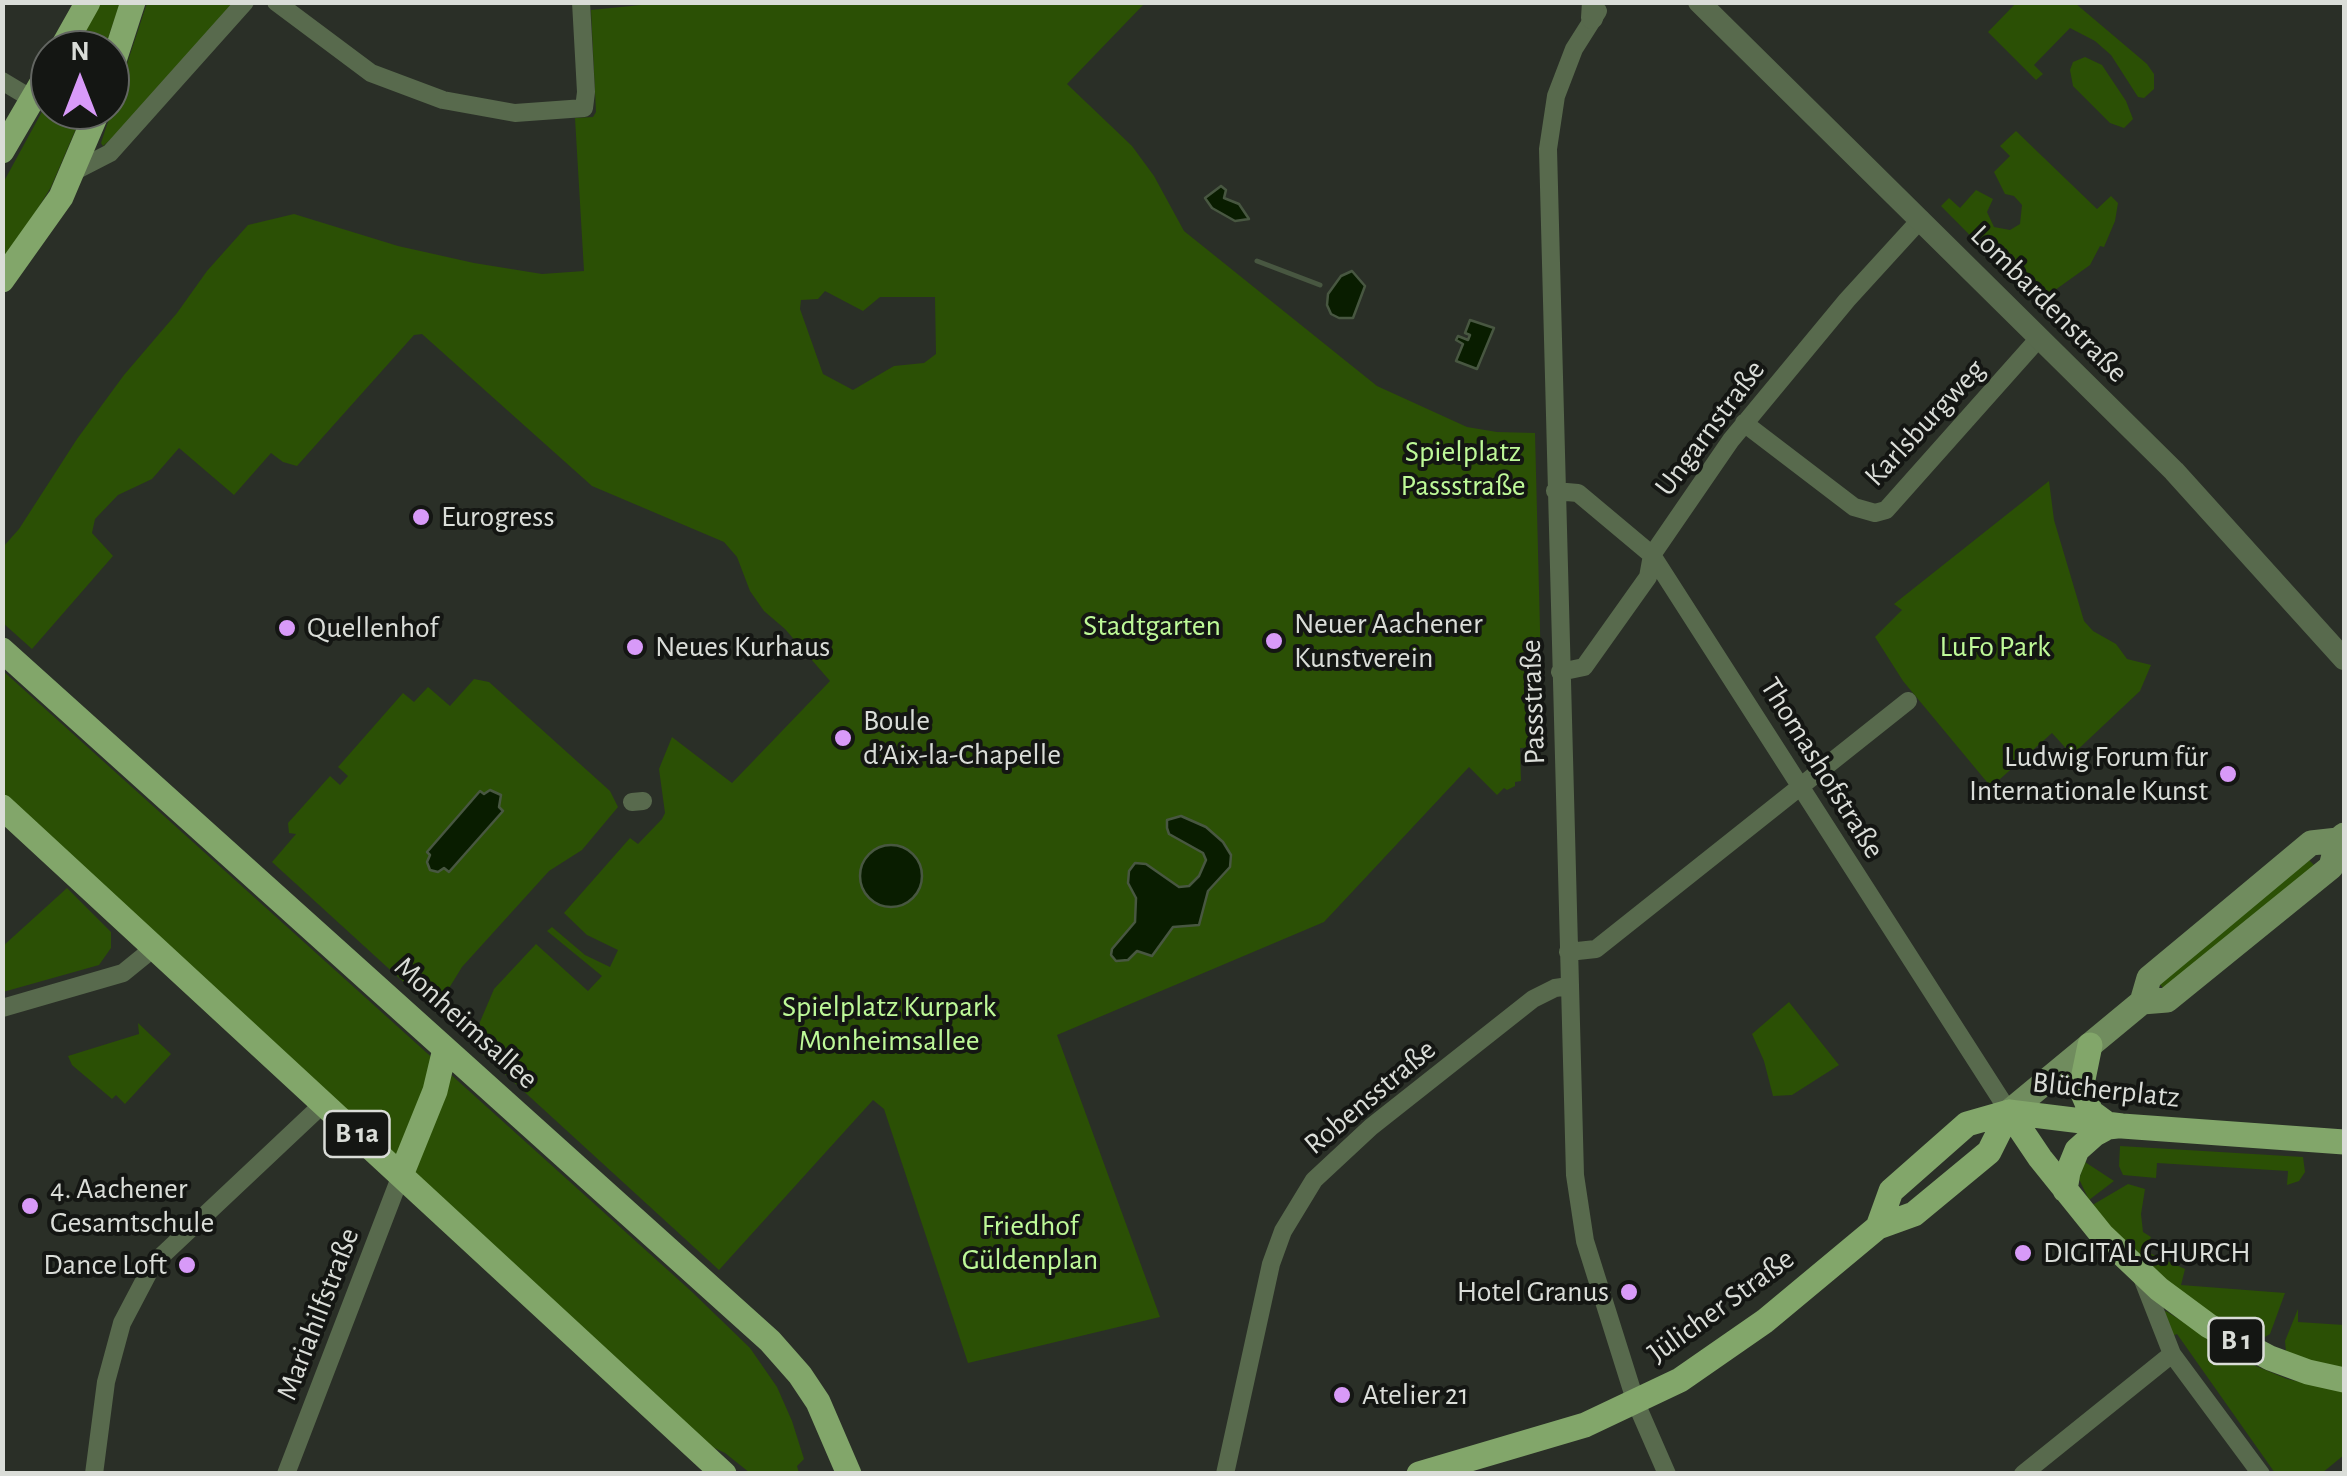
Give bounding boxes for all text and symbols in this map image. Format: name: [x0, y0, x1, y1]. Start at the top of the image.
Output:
north arrow: [30, 30, 130, 130]
text: N: [70, 38, 90, 66]
street label: Lombardenstraße: [1963, 218, 2135, 390]
street label: Karlsburgweg: [1857, 352, 1993, 494]
street label: Ungarnstraße: [1647, 353, 1773, 503]
park label: Spielplatz Passstraße: [1400, 434, 1526, 504]
place label: Eurogress: [441, 499, 555, 535]
marker: Eurogress: [410, 506, 432, 528]
place label: Neuer Aachener Kunstverein: [1294, 606, 1483, 676]
park label: Stadtgarten: [1083, 608, 1221, 644]
place label: Quellenhof: [307, 610, 438, 646]
marker: Quellenhof: [276, 617, 298, 639]
place label: Neues Kurhaus: [655, 629, 830, 665]
park label: LuFo Park: [1939, 629, 2051, 665]
marker: Neuer Aachener Kunstverein: [1263, 630, 1285, 652]
marker: Neues Kurhaus: [624, 636, 646, 658]
street label: Passstraße: [1513, 639, 1553, 765]
street label: Thomashofstraße: [1752, 671, 1892, 865]
place label: Boule d’Aix-la-Chapelle: [863, 703, 1061, 774]
marker: Boule d’Aix-la-Chapelle: [832, 727, 854, 749]
place label: Ludwig Forum für Internationale Kunst: [1969, 739, 2208, 810]
marker: Ludwig Forum für Internationale Kunst: [2217, 763, 2239, 785]
street label: Monheimsallee: [387, 949, 545, 1097]
park label: Spielplatz Kurpark Monheimsallee: [782, 989, 996, 1060]
street label: Robensstraße: [1297, 1032, 1443, 1162]
street label: Blücherplatz: [2031, 1064, 2181, 1116]
road number: B 1a: [324, 1111, 390, 1157]
place label: 4. Aachener Gesamtschule: [50, 1171, 214, 1242]
marker: 4. Aachener Gesamtschule: [19, 1195, 41, 1217]
park label: Friedhof Güldenplan: [962, 1208, 1098, 1278]
street label: Mariahilfstraße: [269, 1223, 367, 1405]
place label: DIGITAL CHURCH: [2043, 1235, 2251, 1271]
street label: Jülicher Straße: [1641, 1241, 1801, 1371]
marker: DIGITAL CHURCH: [2012, 1242, 2034, 1264]
place label: Dance Loft: [43, 1247, 167, 1283]
marker: Dance Loft: [176, 1254, 198, 1276]
place label: Hotel Granus: [1457, 1274, 1609, 1310]
marker: Hotel Granus: [1618, 1281, 1640, 1303]
road number: B 1: [2208, 1318, 2264, 1364]
place label: Atelier 21: [1362, 1377, 1469, 1413]
marker: Atelier 21: [1331, 1384, 1353, 1406]

